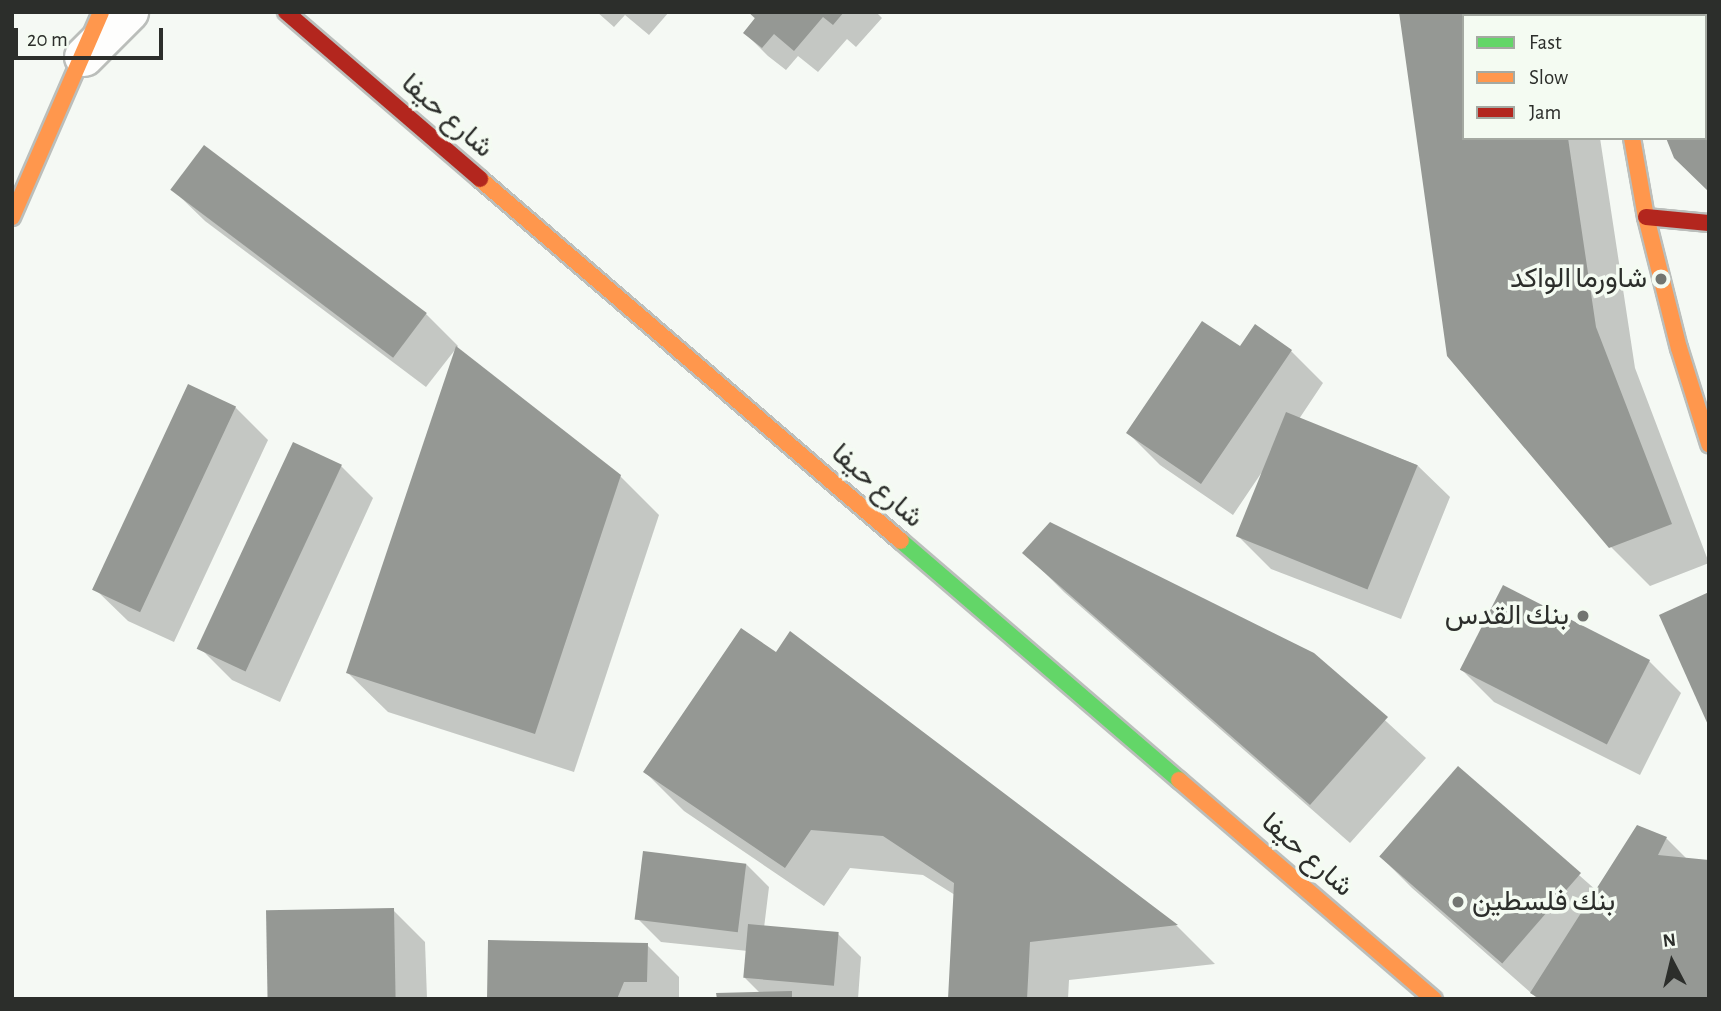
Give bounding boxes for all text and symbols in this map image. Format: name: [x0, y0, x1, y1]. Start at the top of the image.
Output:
scale bar: [18, 14, 166, 58]
legend: [1462, 14, 1707, 140]
text: 20 m: [27, 29, 68, 50]
text: Fast: [1529, 32, 1562, 53]
street label: شارع حيفا: [394, 67, 500, 165]
text: Slow: [1529, 67, 1568, 88]
text: Jam: [1529, 102, 1561, 123]
place label: شاورما الواكد: [1510, 262, 1647, 296]
marker: شاورما الواكد: [1653, 271, 1669, 287]
street label: شارع حيفا: [824, 437, 930, 535]
place label: بنك القدس: [1445, 599, 1569, 633]
marker: بنك القدس: [1575, 608, 1591, 624]
street label: شارع حيفا: [1254, 806, 1360, 904]
place label: بنك فلسطين: [1472, 885, 1615, 919]
marker: بنك فلسطين: [1450, 894, 1466, 910]
north arrow: [1637, 927, 1707, 997]
text: N: [1662, 930, 1677, 951]

